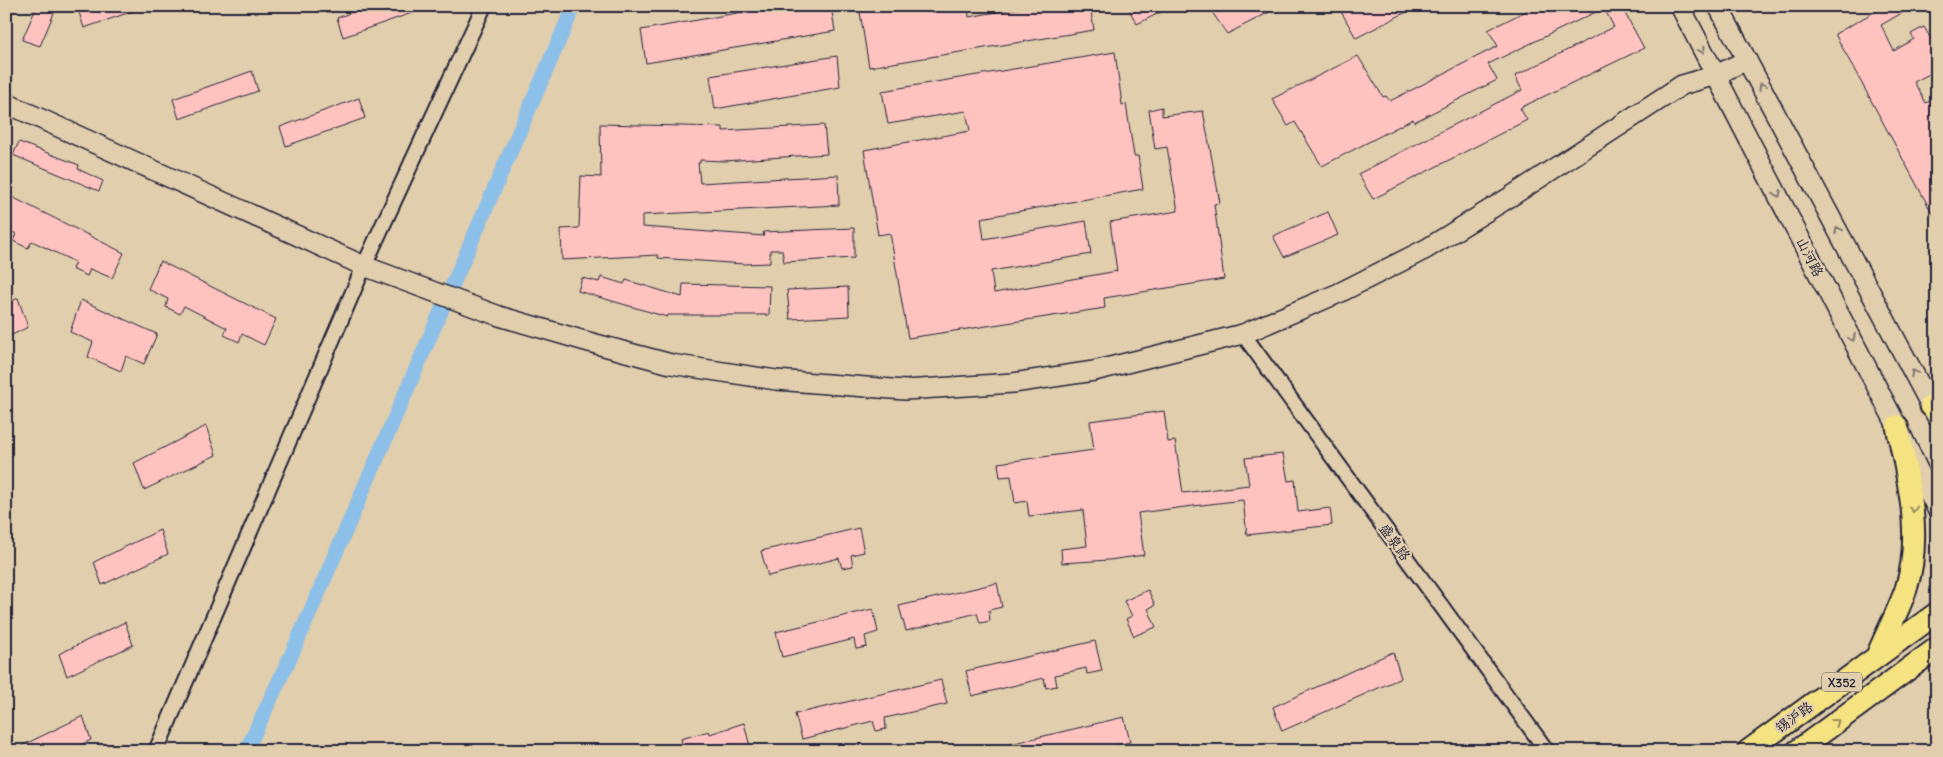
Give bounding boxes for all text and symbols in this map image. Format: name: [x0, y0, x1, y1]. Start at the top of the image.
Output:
one-way arrow: [1696, 44, 1706, 53]
one-way arrow: [1758, 83, 1768, 92]
one-way arrow: [1772, 189, 1782, 198]
one-way arrow: [1834, 226, 1844, 235]
street label: 山河路: [1792, 234, 1828, 280]
one-way arrow: [1846, 333, 1856, 342]
one-way arrow: [1910, 370, 1920, 379]
one-way arrow: [1908, 505, 1918, 513]
street label: 盛泉路: [1375, 520, 1415, 564]
road number: X352: [1822, 672, 1862, 692]
street label: 锡沪路: [1772, 697, 1816, 737]
one-way arrow: [1830, 719, 1840, 728]

